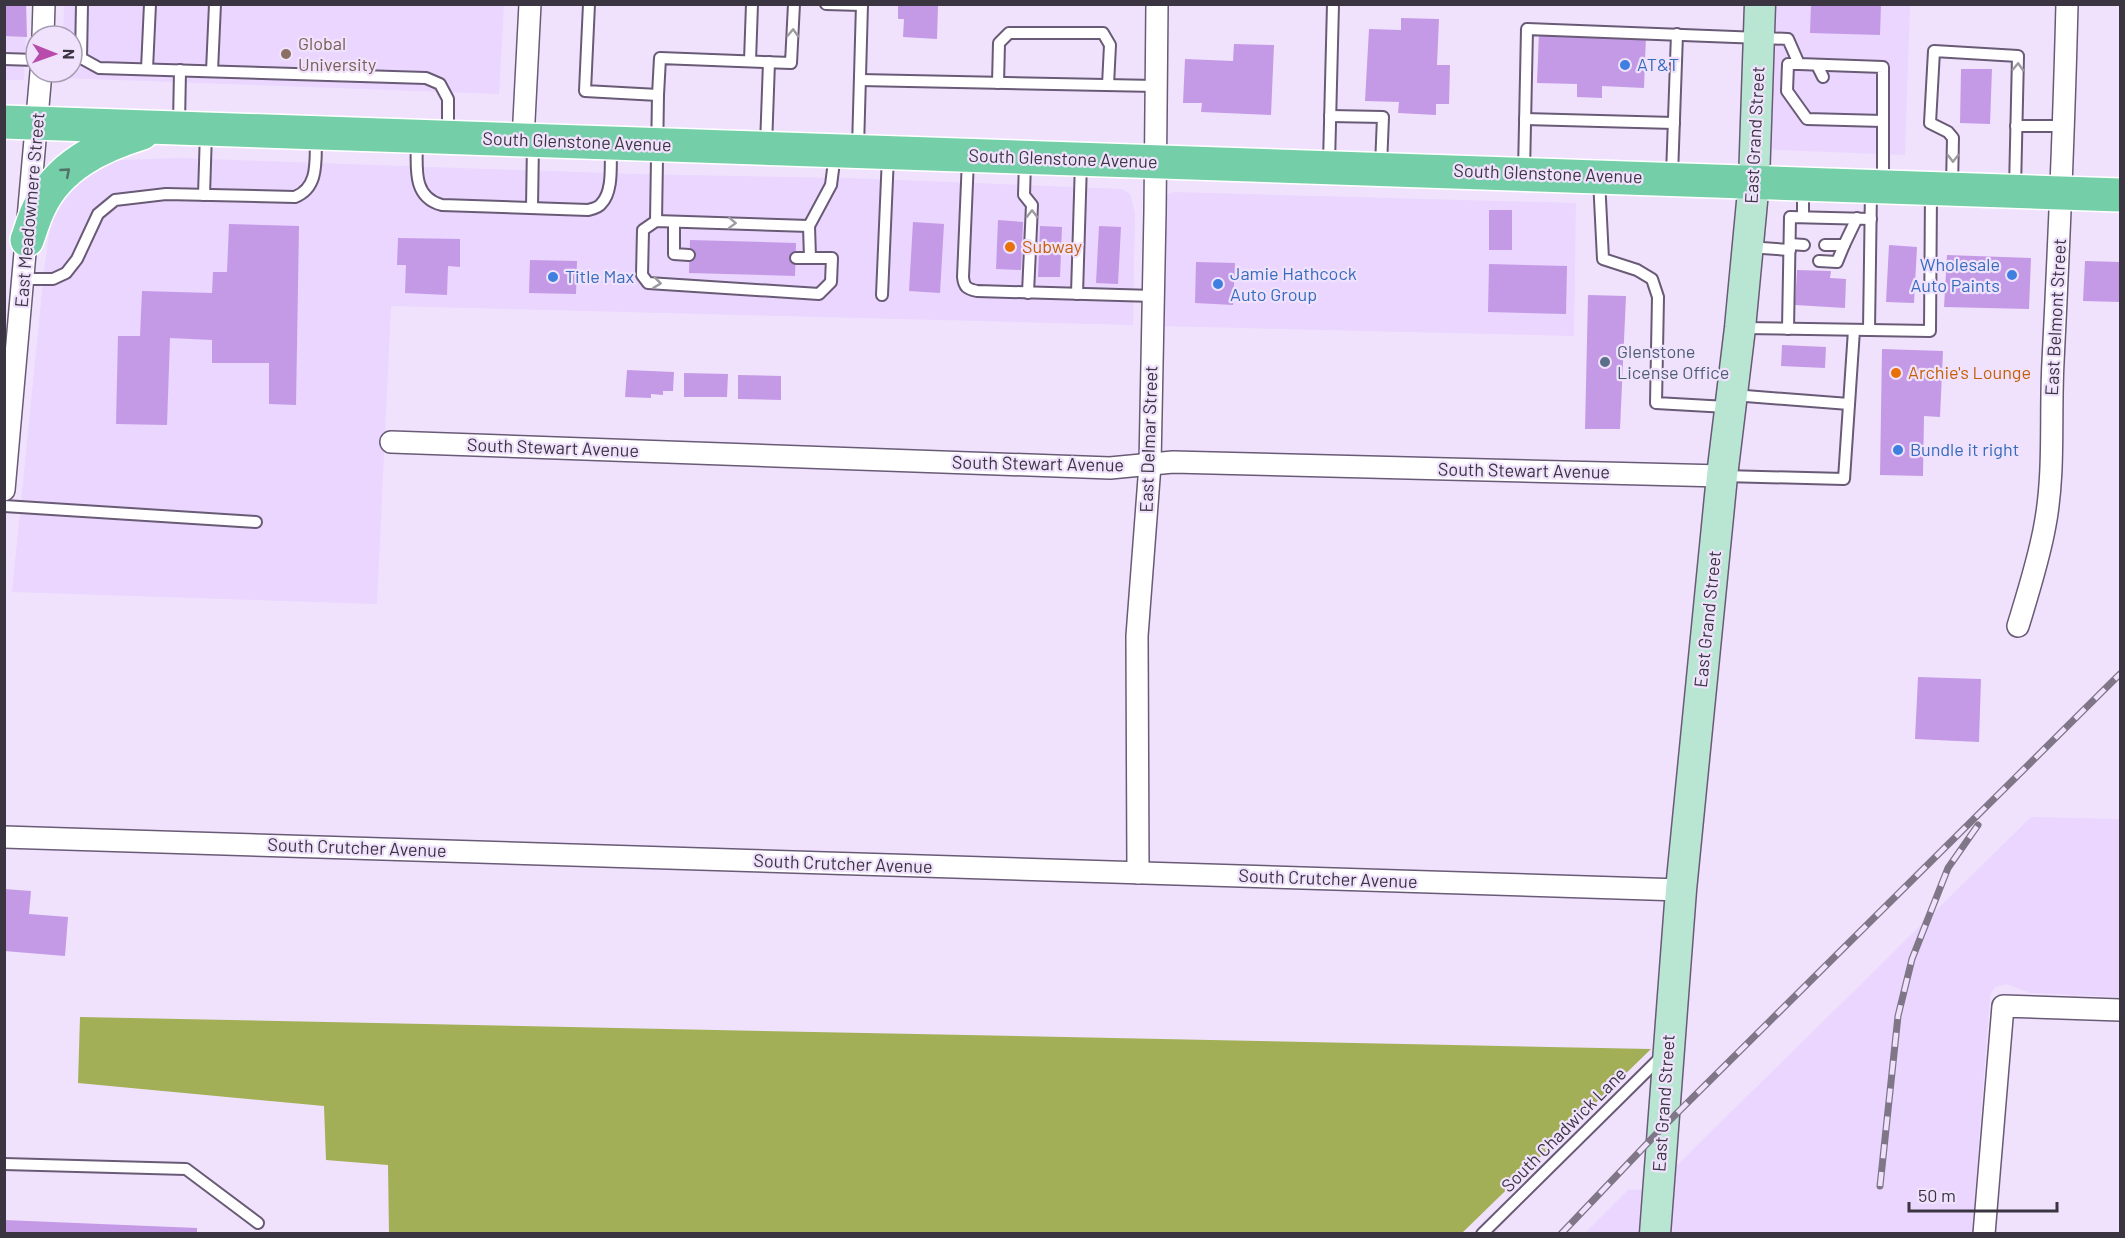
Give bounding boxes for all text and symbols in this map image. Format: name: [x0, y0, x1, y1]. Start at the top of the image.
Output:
north arrow: [24, 24, 84, 84]
one-way arrow: [786, 29, 799, 38]
place label: Global University: [298, 32, 376, 75]
marker: Global University: [279, 47, 293, 61]
text: N: [60, 49, 79, 60]
place label: AT&T: [1637, 53, 1679, 75]
marker: AT&T: [1618, 58, 1632, 72]
one-way arrow: [2012, 63, 2024, 72]
street label: East Grand Street: [1739, 66, 1769, 204]
street label: East Meadowmere Street: [10, 111, 48, 308]
street label: South Glenstone Avenue: [482, 127, 672, 155]
street label: South Glenstone Avenue: [968, 144, 1158, 172]
one-way arrow: [1947, 154, 1959, 163]
street label: South Glenstone Avenue: [1453, 159, 1643, 187]
one-way arrow: [59, 168, 70, 179]
one-way arrow: [1025, 209, 1038, 218]
one-way arrow: [728, 217, 737, 230]
place label: Subway: [1022, 235, 1082, 257]
street label: East Belmont Street: [2040, 238, 2070, 396]
marker: Subway: [1003, 240, 1017, 254]
place label: Wholesale Auto Paints: [1910, 253, 2000, 296]
place label: Jamie Hathcock Auto Group: [1230, 262, 1357, 305]
place label: Title Max: [565, 265, 635, 287]
marker: Wholesale Auto Paints: [2005, 268, 2019, 282]
marker: Title Max: [546, 270, 560, 284]
one-way arrow: [652, 276, 662, 288]
marker: Jamie Hathcock Auto Group: [1211, 277, 1225, 291]
place label: Glenstone License Office: [1617, 340, 1729, 383]
marker: Glenstone License Office: [1598, 355, 1612, 369]
place label: Archie's Lounge: [1908, 361, 2031, 383]
street label: East Delmar Street: [1134, 365, 1162, 513]
marker: Archie's Lounge: [1889, 366, 1903, 380]
street label: South Stewart Avenue: [467, 433, 639, 461]
place label: Bundle it right: [1910, 438, 2019, 460]
marker: Bundle it right: [1891, 443, 1905, 457]
street label: South Stewart Avenue: [952, 450, 1124, 476]
street label: South Stewart Avenue: [1438, 457, 1610, 483]
street label: East Grand Street: [1689, 549, 1725, 689]
street label: South Crutcher Avenue: [267, 833, 447, 861]
street label: South Crutcher Avenue: [753, 849, 933, 877]
street label: South Crutcher Avenue: [1238, 864, 1418, 892]
street label: East Grand Street: [1647, 1033, 1679, 1172]
street label: South Chadwick Lane: [1496, 1062, 1630, 1196]
scale bar: [1909, 1175, 2058, 1213]
text: 50 m: [1918, 1184, 1956, 1206]

